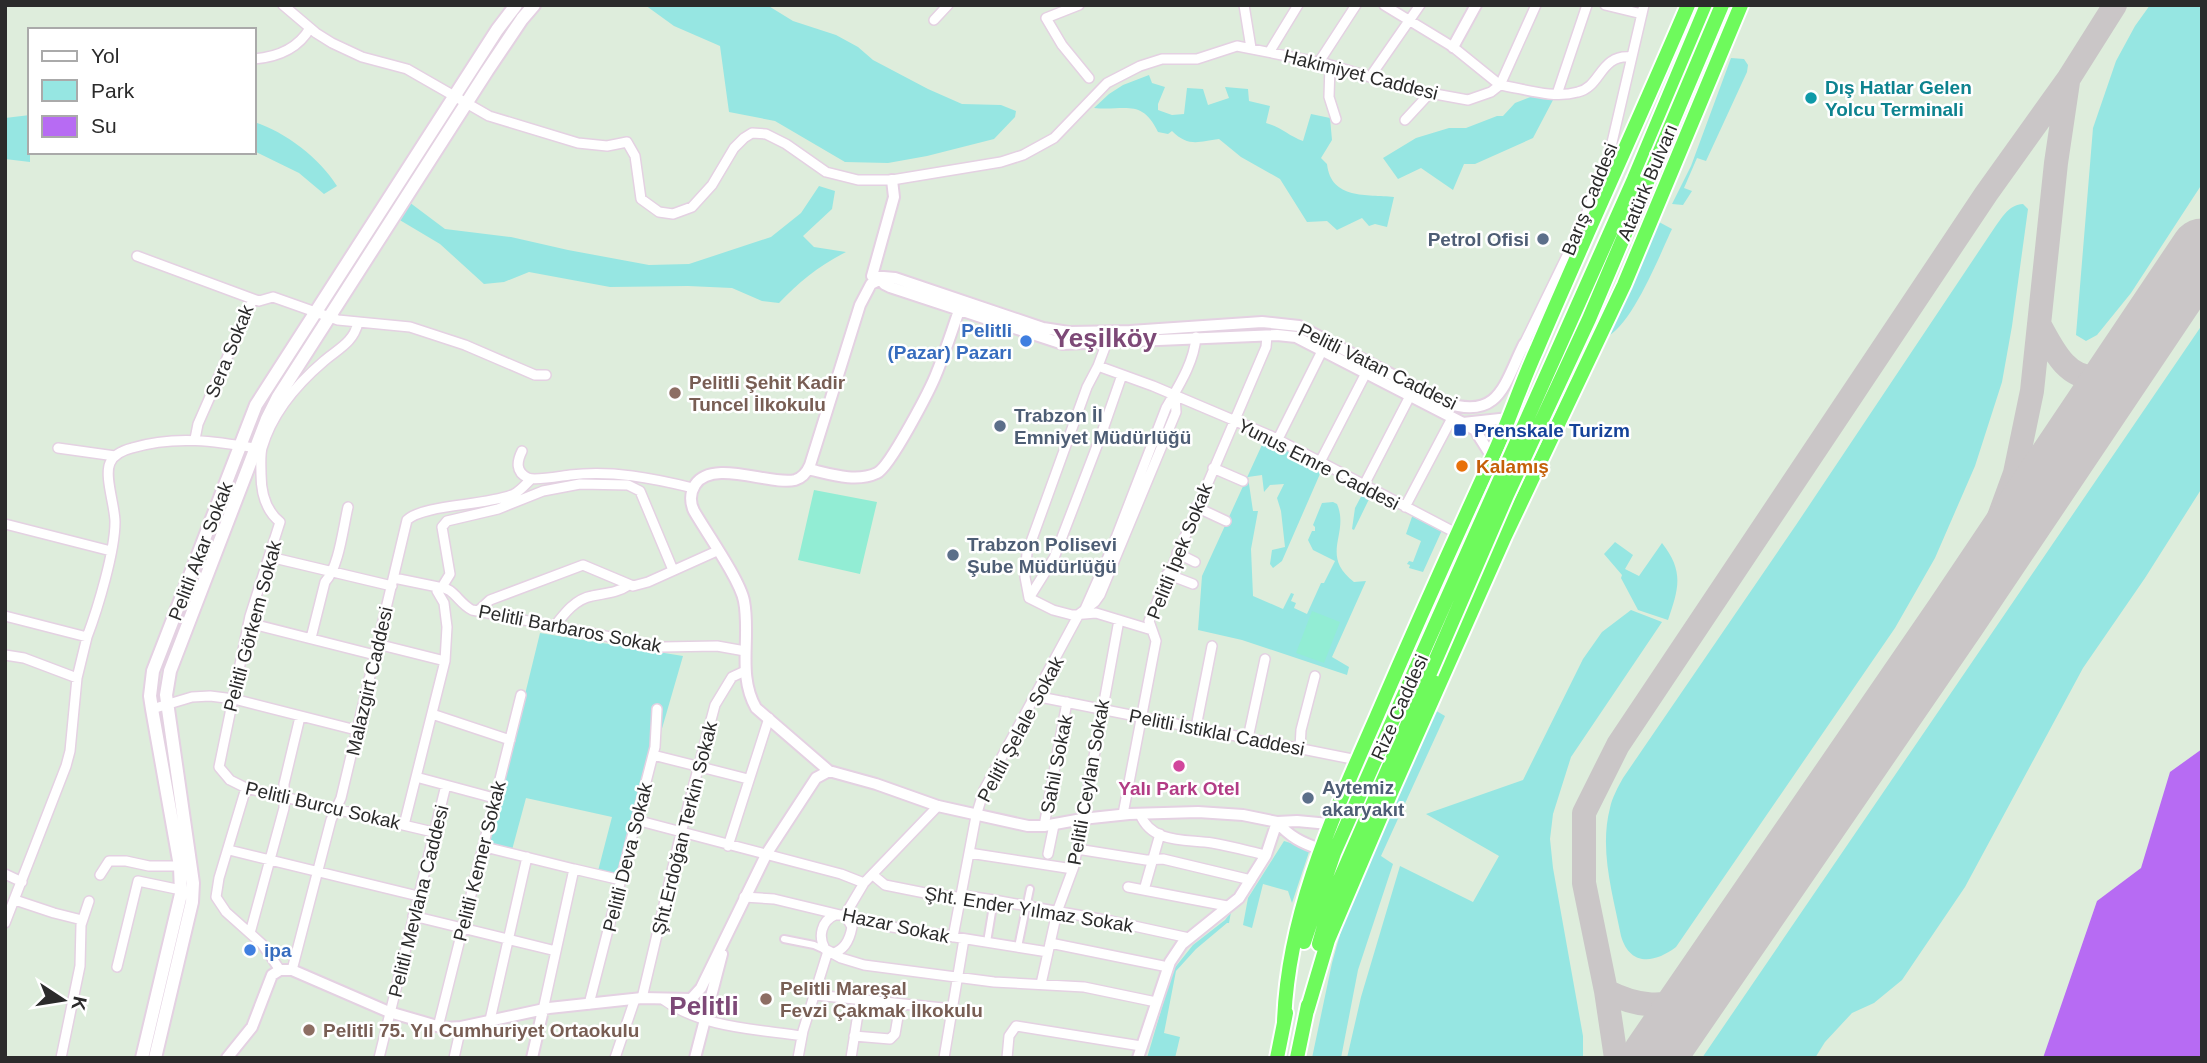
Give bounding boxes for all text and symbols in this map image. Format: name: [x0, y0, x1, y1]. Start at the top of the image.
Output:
legend: [28, 28, 256, 154]
text: Yol: [91, 44, 119, 67]
street label: Hakimiyet Caddesi: [1281, 45, 1440, 104]
place label: Dış Hatlar Gelen Yolcu Terminali: [1825, 77, 1972, 120]
text: Park: [91, 79, 135, 102]
marker: Dış Hatlar Gelen Yolcu Terminali: [1803, 90, 1819, 106]
text: Su: [91, 114, 117, 137]
street label: Atatürk Bulvarı: [1613, 121, 1681, 244]
street label: Barış Caddesi: [1557, 140, 1622, 258]
place label: Petrol Ofisi: [1428, 229, 1529, 250]
marker: Petrol Ofisi: [1535, 231, 1551, 247]
street label: Sera Sokak: [201, 301, 258, 401]
street label: Pelitli Vatan Caddesi: [1295, 319, 1461, 414]
place label: Pelitli (Pazar) Pazarı: [887, 320, 1012, 363]
district label: Yeşilköy: [1053, 323, 1158, 353]
marker: Pelitli (Pazar) Pazarı: [1018, 333, 1034, 349]
place label: Pelitli Şehit Kadir Tuncel İlkokulu: [689, 372, 846, 415]
marker: Pelitli Şehit Kadir Tuncel İlkokulu: [667, 385, 683, 401]
place label: Trabzon İl Emniyet Müdürlüğü: [1014, 405, 1191, 448]
street label: Yunus Emre Caddesi: [1234, 415, 1403, 514]
marker: Trabzon İl Emniyet Müdürlüğü: [992, 418, 1008, 434]
place label: Prenskale Turizm: [1474, 420, 1630, 441]
marker: Prenskale Turizm: [1452, 422, 1468, 438]
place label: Kalamış: [1476, 456, 1549, 477]
marker: Kalamış: [1454, 458, 1470, 474]
street label: Pelitli Akar Sokak: [164, 478, 237, 623]
street label: Pelitli İpek Sokak: [1143, 480, 1216, 622]
place label: Trabzon Polisevi Şube Müdürlüğü: [967, 534, 1117, 577]
street label: Pelitli Görkem Sokak: [220, 538, 286, 714]
marker: Trabzon Polisevi Şube Müdürlüğü: [945, 547, 961, 563]
street label: Pelitli Barbaros Sokak: [477, 600, 664, 657]
street label: Malazgirt Caddesi: [342, 605, 397, 758]
street label: Rize Caddesi: [1367, 651, 1432, 763]
street label: Pelitli Şelale Sokak: [973, 653, 1068, 806]
street label: Pelitli Ceylan Sokak: [1064, 697, 1113, 867]
street label: Pelitli İstiklal Caddesi: [1127, 705, 1307, 760]
street label: Sahil Sokak: [1037, 712, 1076, 815]
street label: Şht.Erdoğan Terkin Sokak: [648, 719, 721, 937]
marker: Yalı Park Otel: [1171, 758, 1187, 774]
street label: Pelitli Burcu Sokak: [243, 777, 403, 834]
place label: Aytemiz akaryakıt: [1322, 777, 1405, 820]
street label: Pelitli Kemer Sokak: [449, 778, 510, 944]
place label: Yalı Park Otel: [1118, 778, 1240, 799]
street label: Pelitli Deva Sokak: [599, 780, 656, 934]
marker: Aytemiz akaryakıt: [1300, 790, 1316, 806]
street label: Pelitli Mevlana Caddesi: [384, 803, 453, 999]
street label: Şht. Ender Yılmaz Sokak: [923, 883, 1135, 936]
street label: Hazar Sokak: [841, 904, 952, 947]
place label: ipa: [264, 940, 292, 961]
marker: ipa: [242, 942, 258, 958]
north arrow: [28, 965, 98, 1035]
place label: Pelitli Mareşal Fevzi Çakmak İlkokulu: [780, 978, 983, 1021]
district label: Pelitli: [669, 991, 739, 1021]
marker: Pelitli Mareşal Fevzi Çakmak İlkokulu: [758, 991, 774, 1007]
text: K: [67, 995, 91, 1013]
place label: Pelitli 75. Yıl Cumhuriyet Ortaokulu: [323, 1020, 639, 1041]
marker: Pelitli 75. Yıl Cumhuriyet Ortaokulu: [301, 1022, 317, 1038]

